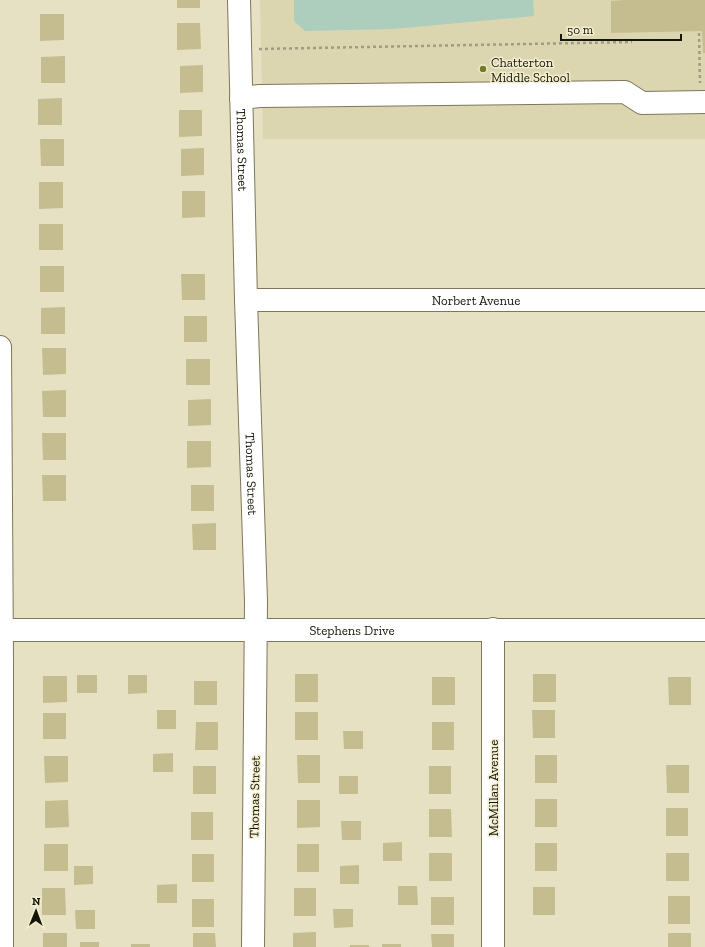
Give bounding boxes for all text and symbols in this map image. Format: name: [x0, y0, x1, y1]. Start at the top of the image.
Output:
scale bar: [561, 16, 681, 42]
text: 50 m: [567, 23, 594, 37]
place label: Chatterton Middle School: [491, 55, 570, 85]
marker: Chatterton Middle School: [478, 64, 488, 74]
street label: Thomas Street: [234, 109, 250, 192]
street label: Norbert Avenue: [432, 293, 520, 308]
street label: Thomas Street: [242, 432, 260, 515]
street label: Stephens Drive: [309, 623, 395, 638]
street label: McMillan Avenue: [486, 740, 501, 836]
street label: Thomas Street: [246, 756, 263, 838]
north arrow: [16, 891, 56, 931]
text: N: [32, 895, 41, 908]

